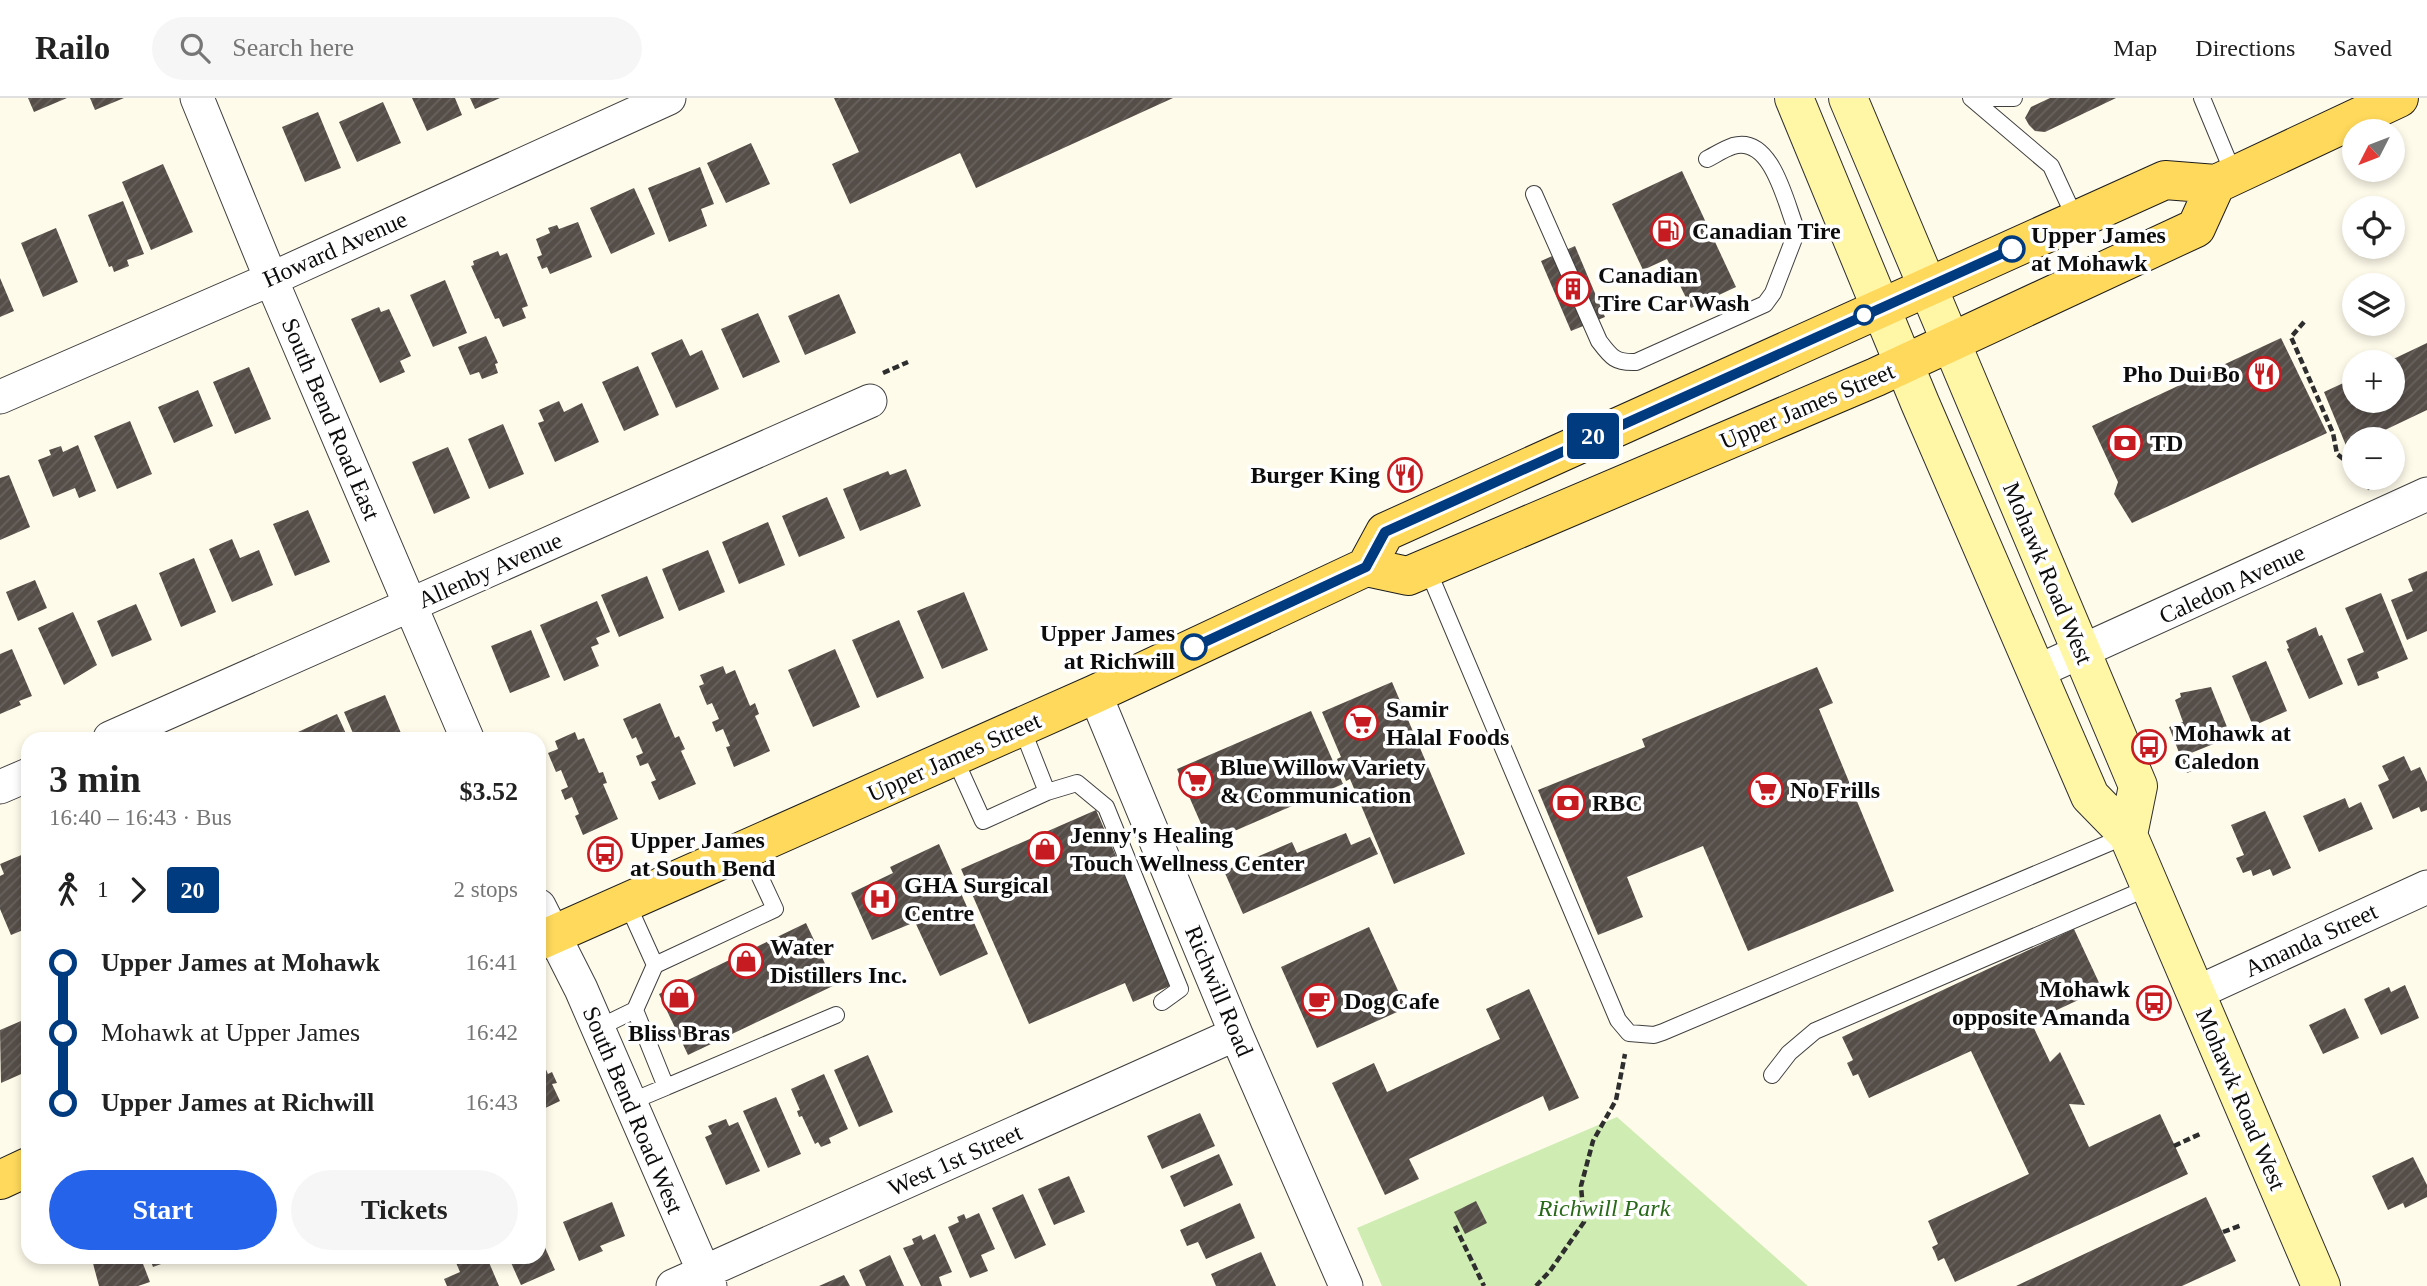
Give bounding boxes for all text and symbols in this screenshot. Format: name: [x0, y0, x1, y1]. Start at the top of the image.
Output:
search box: [152, 17, 642, 80]
icon: search: [176, 29, 214, 67]
text: Railo: [35, 30, 110, 66]
text: Search here: [232, 33, 354, 62]
text: Map: [2113, 35, 2157, 61]
text: Directions: [2195, 35, 2295, 61]
text: Saved: [2333, 35, 2392, 61]
north arrow: [2342, 119, 2404, 182]
map controls: [2342, 119, 2405, 490]
button: locate: [2342, 196, 2405, 259]
street label: Howard Avenue: [259, 206, 411, 292]
fuel station icon: Canadian Tire: [1649, 212, 1687, 250]
place label: Canadian Tire: [1692, 218, 1841, 244]
place label: Upper James at Mohawk: [2031, 222, 2166, 276]
marker: Upper James at Mohawk: [1999, 236, 2025, 262]
place label: Canadian Tire Car Wash: [1598, 262, 1750, 316]
building icon: Canadian Tire Car Wash: [1554, 270, 1592, 308]
button: layers: [2342, 273, 2405, 336]
unlabelled marker: [1854, 305, 1874, 325]
street label: South Bend Road East: [277, 314, 385, 524]
button: +: [2342, 350, 2405, 413]
restaurant icon: Pho Dui Bo: [2245, 355, 2283, 393]
street label: Upper James Street: [1716, 357, 1898, 454]
place label: Pho Dui Bo: [2123, 361, 2240, 387]
line badge: 20: [1562, 413, 1624, 459]
text: 20: [1581, 423, 1605, 449]
bank icon: TD: [2106, 424, 2144, 462]
button: −: [2342, 427, 2405, 490]
place label: TD: [2150, 430, 2183, 456]
restaurant icon: Burger King: [1386, 456, 1424, 494]
place label: Burger King: [1250, 462, 1380, 488]
street label: Mohawk Road West: [1998, 478, 2098, 668]
street label: Allenby Avenue: [414, 527, 566, 613]
street label: Caledon Avenue: [2155, 539, 2309, 629]
place label: Upper James at Richwill: [1040, 620, 1175, 674]
marker: Upper James at Richwill: [1181, 634, 1207, 660]
place label: Samir Halal Foods: [1386, 696, 1509, 750]
supermarket icon: Samir Halal Foods: [1342, 704, 1380, 742]
street label: Upper James Street: [863, 707, 1045, 807]
place label: Mohawk at Caledon: [2174, 720, 2291, 774]
bus stop icon: Mohawk at Caledon: [2130, 728, 2168, 766]
place label: Blue Willow Variety & Communication: [1220, 754, 1426, 808]
text: 3 min: [49, 758, 141, 800]
supermarket icon: Blue Willow Variety & Communication: [1177, 762, 1215, 800]
supermarket icon: No Frills: [1747, 771, 1785, 809]
text: $3.52: [460, 777, 518, 806]
place label: No Frills: [1790, 777, 1880, 803]
bank icon: RBC: [1549, 784, 1587, 822]
place label: RBC: [1592, 790, 1643, 816]
text: 16:40 – 16:43 · Bus: [49, 805, 232, 830]
place label: Jenny's Healing Touch Wellness Center: [1070, 822, 1305, 876]
place label: Upper James at South Bend: [630, 827, 776, 881]
shop icon: Jenny's Healing Touch Wellness Center: [1026, 830, 1064, 868]
bus stop icon: Upper James at South Bend: [586, 835, 624, 873]
icon: walk: [49, 871, 87, 909]
icon: forward: [119, 871, 157, 909]
place label: GHA Surgical Centre: [904, 872, 1049, 926]
text: 1: [97, 877, 109, 902]
text: 20: [181, 877, 205, 903]
text: 2 stops: [453, 877, 518, 902]
hospital icon: GHA Surgical Centre: [861, 880, 899, 918]
street label: Amanda Street: [2241, 898, 2382, 982]
street label: Richwill Road: [1180, 922, 1258, 1060]
place label: Water Distillers Inc.: [770, 934, 907, 988]
shop icon: Water Distillers Inc.: [727, 942, 765, 980]
text: Upper James at Mohawk: [101, 948, 380, 977]
text: 16:41: [466, 950, 518, 975]
place label: Mohawk opposite Amanda: [1952, 976, 2131, 1030]
shop icon: Bliss Bras: [660, 978, 698, 1016]
cafe icon: Dog Cafe: [1300, 982, 1338, 1020]
bus stop icon: Mohawk opposite Amanda: [2135, 984, 2173, 1022]
place label: Dog Cafe: [1344, 988, 1440, 1014]
street label: South Bend Road West: [578, 1003, 689, 1218]
street label: Mohawk Road West: [2191, 1004, 2291, 1194]
text: Mohawk at Upper James: [101, 1018, 360, 1047]
text: 16:42: [466, 1020, 518, 1045]
place label: Bliss Bras: [628, 1020, 730, 1046]
text: Upper James at Richwill: [101, 1088, 374, 1117]
text: 16:43: [466, 1090, 518, 1115]
street label: West 1st Street: [884, 1119, 1026, 1201]
button: Start: [49, 1170, 277, 1250]
button: Tickets: [291, 1170, 518, 1250]
park label: Richwill Park: [1537, 1195, 1671, 1221]

